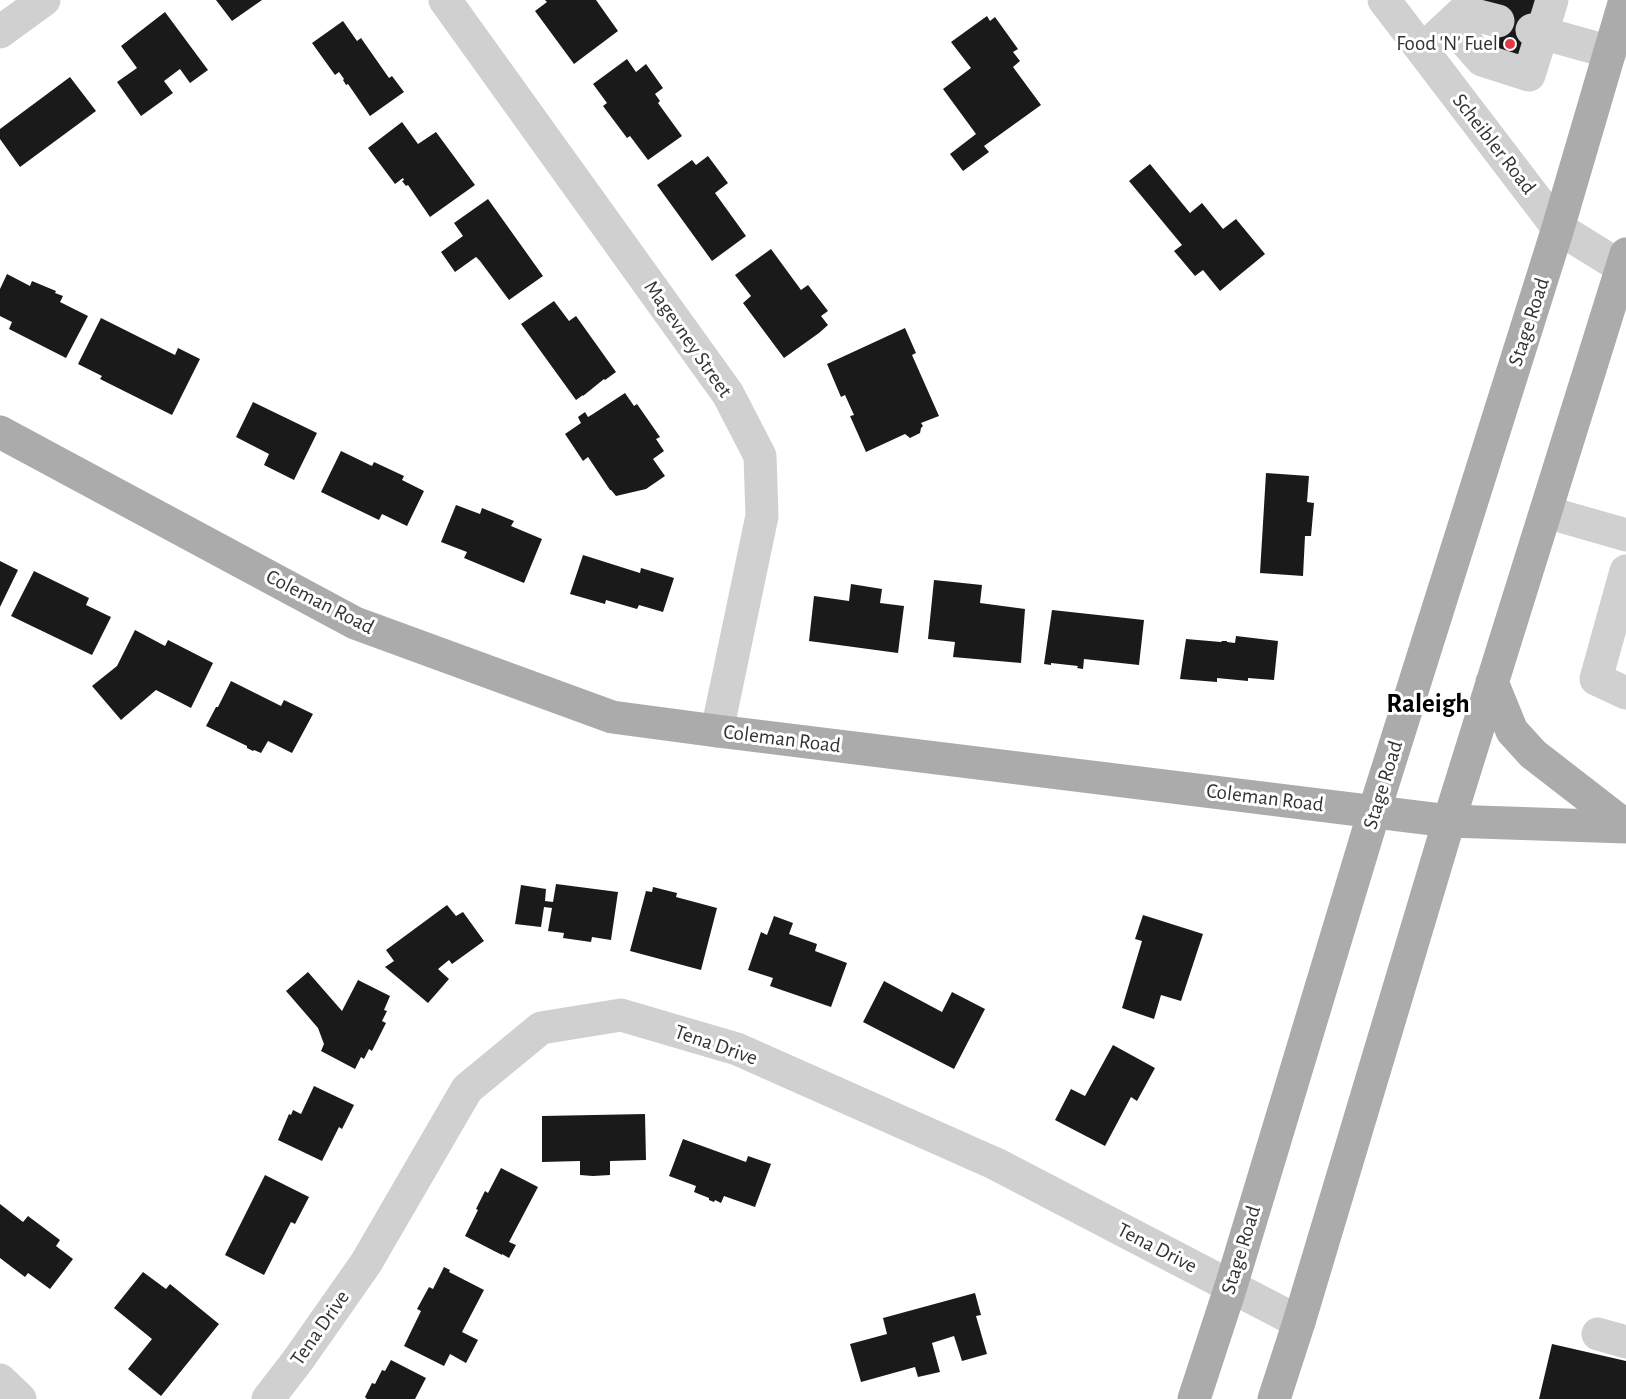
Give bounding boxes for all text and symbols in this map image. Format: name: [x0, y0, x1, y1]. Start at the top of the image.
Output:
place label: Food 'N' Fuel: [1396, 31, 1498, 57]
marker: Food 'N' Fuel: [1503, 37, 1517, 51]
street label: Scheibler Road: [1447, 89, 1541, 199]
street label: Stage Road: [1503, 275, 1555, 369]
street label: Magevney Street: [638, 276, 738, 402]
street label: Coleman Road: [262, 564, 378, 640]
district label: Raleigh: [1386, 688, 1470, 720]
street label: Coleman Road: [722, 719, 842, 759]
street label: Stage Road: [1358, 738, 1408, 832]
street label: Coleman Road: [1205, 778, 1325, 818]
street label: Tena Drive: [671, 1019, 761, 1071]
street label: Stage Road: [1216, 1203, 1266, 1297]
street label: Tena Drive: [1113, 1217, 1201, 1279]
street label: Tena Drive: [285, 1285, 355, 1371]

